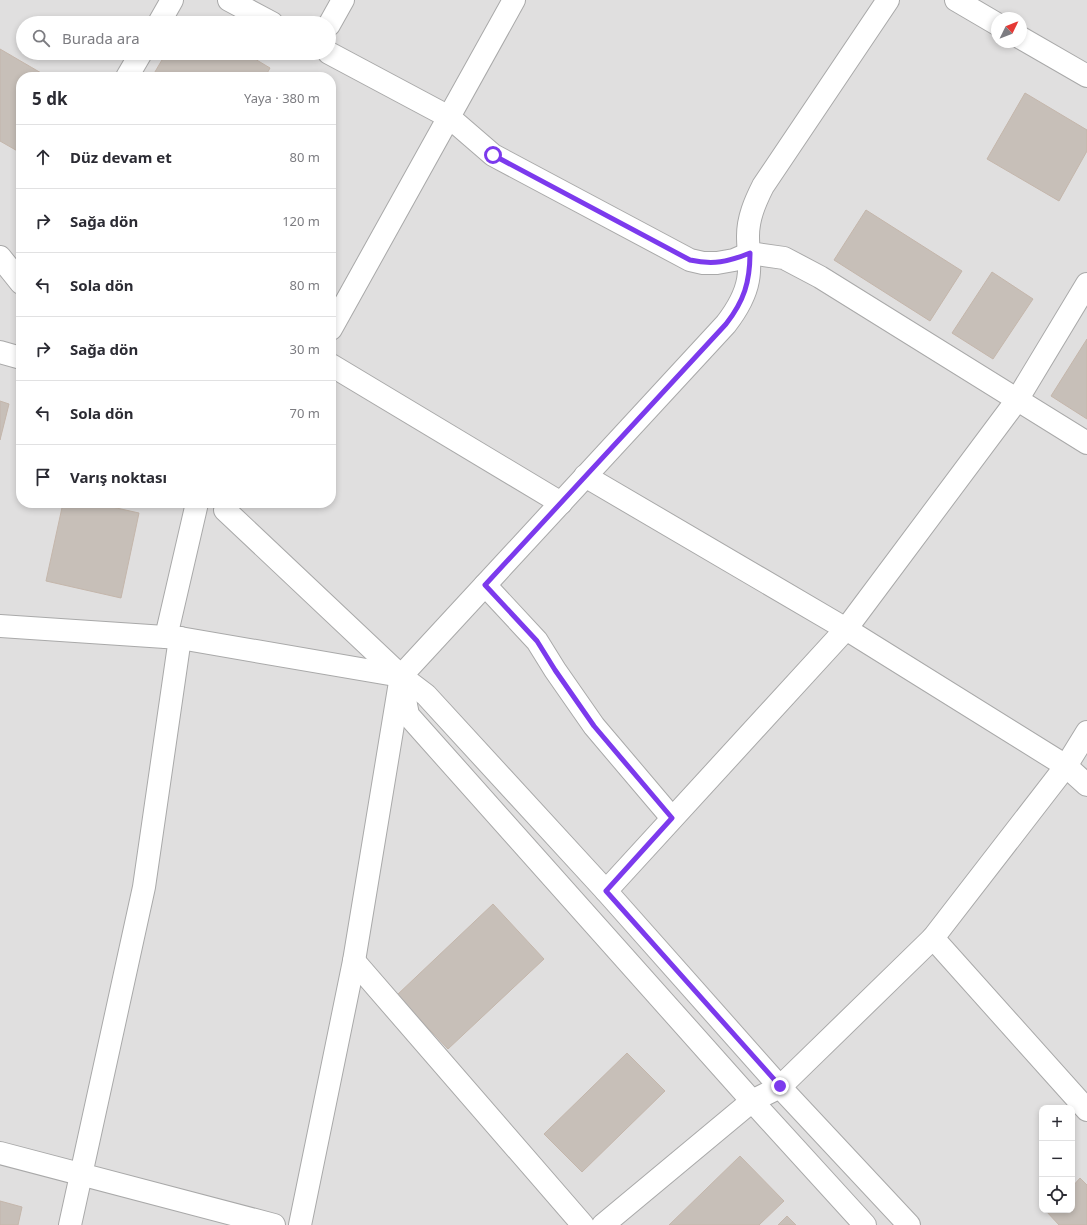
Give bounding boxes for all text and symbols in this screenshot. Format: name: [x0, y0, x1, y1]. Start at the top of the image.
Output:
north arrow: [991, 12, 1027, 48]
search box: [16, 16, 336, 60]
icon: search: [30, 27, 52, 49]
text: Burada ara: [62, 28, 140, 48]
text: 5 dk: [32, 87, 67, 110]
text: Yaya · 380 m: [244, 89, 320, 107]
icon: ahead: [32, 146, 54, 168]
route start: [484, 146, 502, 164]
text: Düz devam et: [70, 147, 172, 167]
text: 80 m: [290, 148, 320, 166]
icon: right: [32, 210, 54, 232]
text: Sağa dön: [70, 211, 138, 231]
text: 120 m: [282, 212, 320, 230]
icon: left: [32, 274, 54, 296]
text: Sola dön: [70, 275, 134, 295]
text: 80 m: [290, 276, 320, 294]
icon: right: [32, 338, 54, 360]
text: Sağa dön: [70, 339, 138, 359]
text: 30 m: [290, 340, 320, 358]
icon: left: [32, 402, 54, 424]
text: Sola dön: [70, 403, 134, 423]
text: 70 m: [290, 404, 320, 422]
icon: arrive: [32, 466, 54, 488]
text: Varış noktası: [70, 467, 167, 487]
route end: [771, 1077, 789, 1095]
map controls: [1039, 1105, 1075, 1213]
button: +: [1039, 1105, 1075, 1141]
button: −: [1039, 1141, 1075, 1177]
button: locate: [1039, 1177, 1075, 1213]

